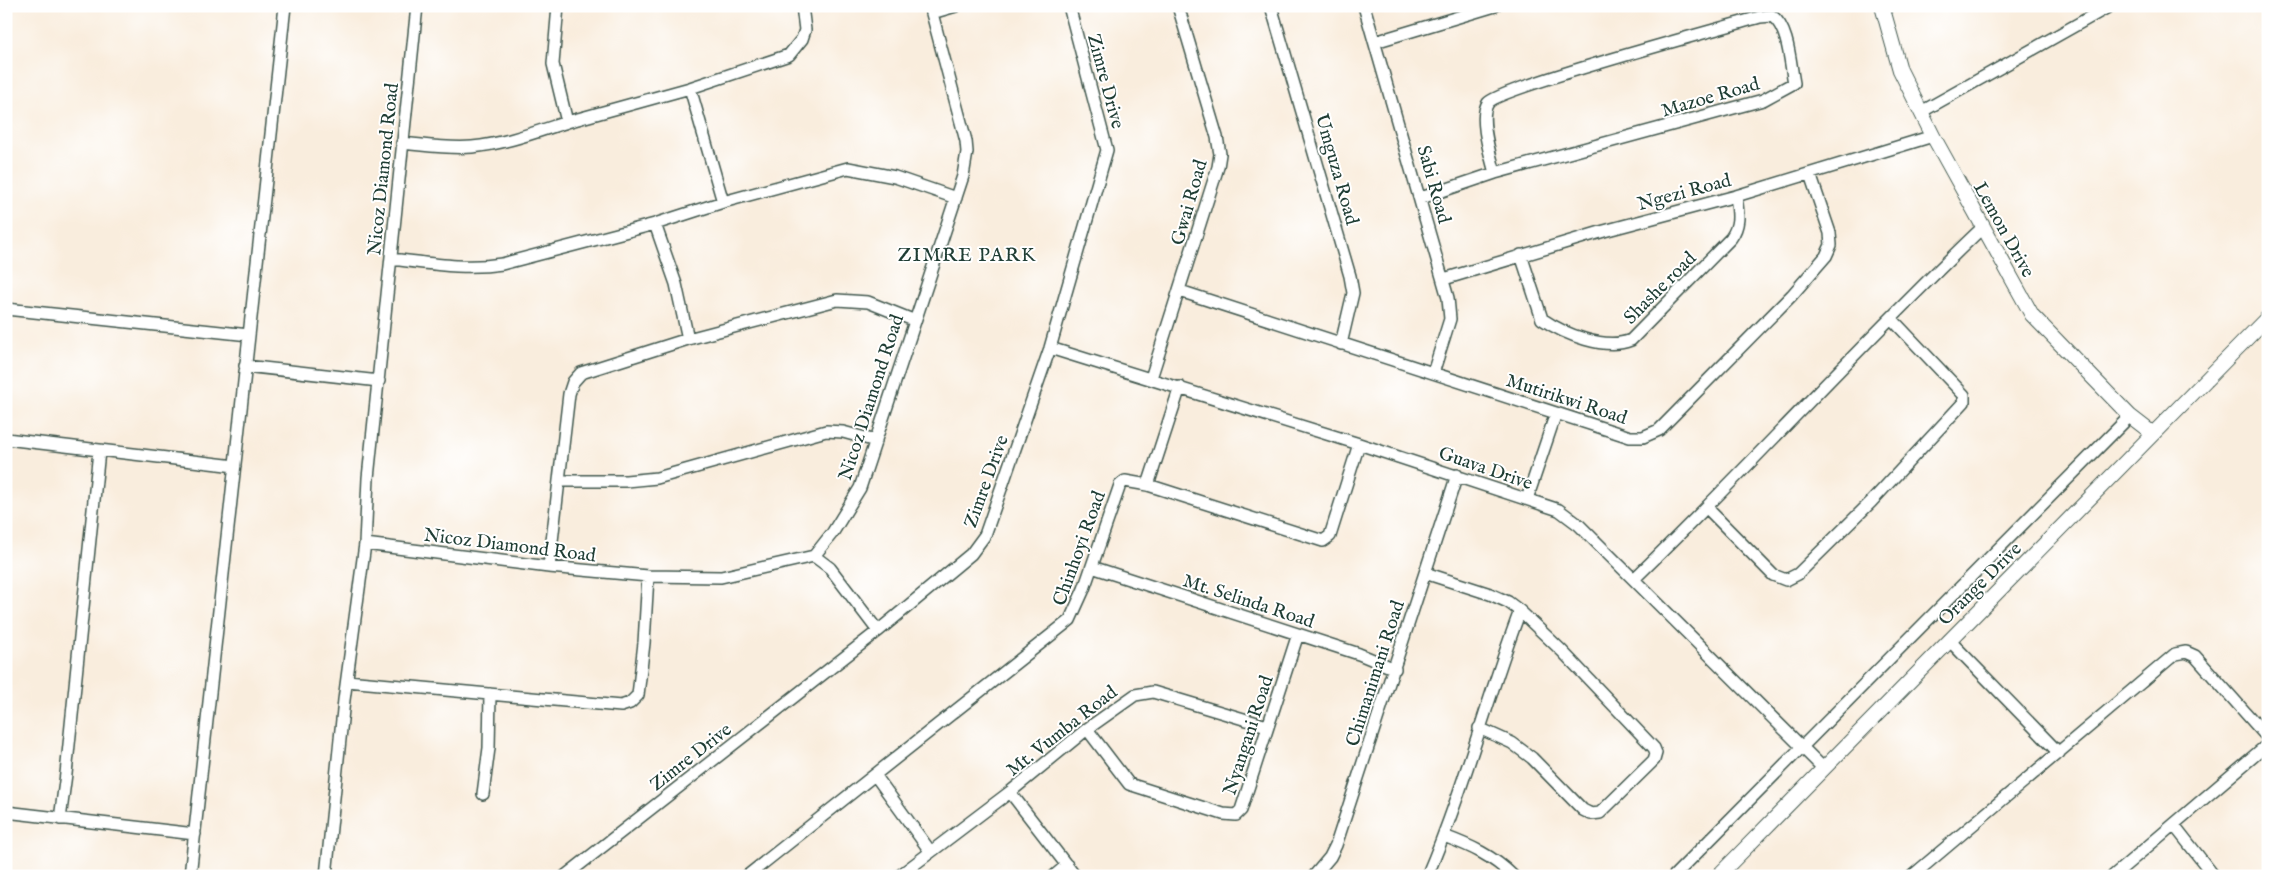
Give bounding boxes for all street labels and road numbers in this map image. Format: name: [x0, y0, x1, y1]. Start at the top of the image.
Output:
street label: Zimre Drive: [1081, 31, 1129, 132]
street label: Mazoe Road: [1659, 72, 1763, 123]
street label: Nicoz Diamond Road: [363, 81, 405, 257]
street label: Umguza Road: [1309, 111, 1364, 229]
street label: Sabi Road: [1410, 143, 1456, 227]
street label: Gwai Road: [1166, 156, 1214, 248]
street label: Ngezi Road: [1635, 169, 1735, 217]
street label: Lemon Drive: [1967, 178, 2040, 282]
street label: Shashe road: [1619, 246, 1702, 330]
street label: Nicoz Diamond Road: [834, 311, 910, 484]
street label: Mutirikwi Road: [1503, 369, 1631, 431]
street label: Zimre Drive: [959, 432, 1015, 531]
street label: Guava Drive: [1435, 442, 1536, 496]
street label: Chinhoyi Road: [1048, 487, 1112, 609]
street label: Nicoz Diamond Road: [422, 524, 598, 569]
street label: Orange Drive: [1934, 537, 2027, 631]
street label: Mt. Selinda Road: [1180, 569, 1318, 635]
street label: Chimanimani Road: [1341, 597, 1411, 750]
street label: Nyangani Road: [1218, 672, 1280, 799]
street label: Mt. Vumba Road: [1002, 680, 1123, 782]
street label: Zimre Drive: [646, 718, 737, 797]

